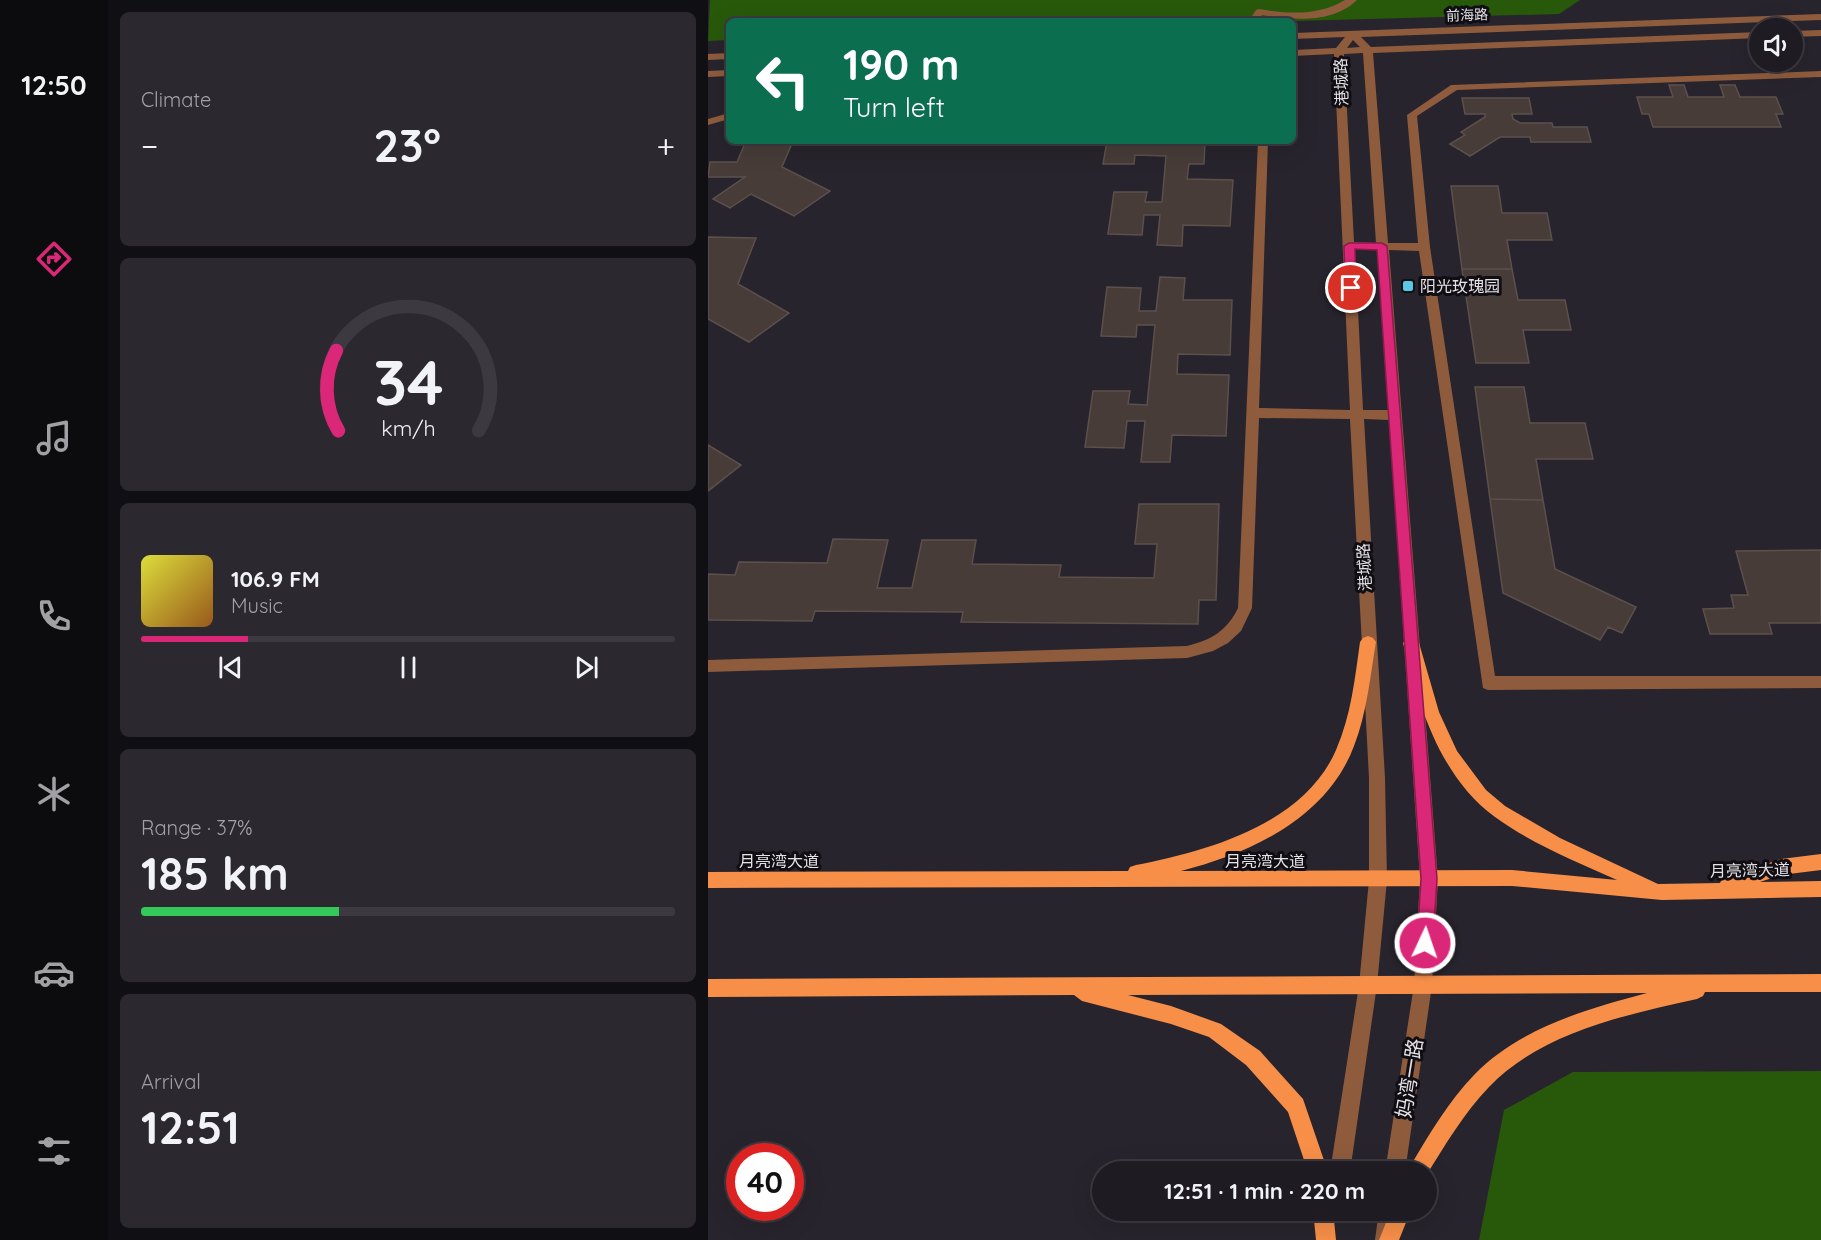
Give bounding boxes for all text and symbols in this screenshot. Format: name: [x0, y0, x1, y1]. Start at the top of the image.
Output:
street label: 前海路: [1446, 5, 1488, 25]
map controls: [1749, 18, 1803, 72]
button: sound: [1749, 18, 1803, 72]
text: 190 m: [843, 38, 959, 91]
icon: left: [744, 42, 822, 120]
street label: 港城路: [1330, 58, 1352, 106]
text: 12:50: [21, 68, 87, 102]
text: Climate: [141, 87, 211, 112]
text: Turn left: [843, 90, 945, 124]
text: 23°: [374, 117, 441, 173]
text: −: [141, 125, 158, 166]
text: +: [656, 125, 675, 166]
icon: directions: [33, 238, 75, 280]
pin: [1325, 262, 1376, 313]
icon: arrive: [1334, 271, 1367, 304]
place label: 阳光玫瑰园: [1420, 276, 1500, 296]
marker: 阳光玫瑰园: [1401, 279, 1415, 293]
text: 34: [373, 344, 443, 422]
text: km/h: [381, 416, 435, 442]
icon: music: [33, 417, 75, 459]
street label: 港城路: [1353, 543, 1375, 591]
text: 106.9 FM: [231, 565, 320, 593]
text: Music: [231, 593, 283, 618]
icon: phone: [33, 595, 75, 637]
icon: previous: [214, 651, 247, 684]
icon: pause: [392, 651, 425, 684]
icon: next: [570, 651, 603, 684]
icon: climate: [33, 773, 75, 815]
text: Range · 37%: [141, 815, 253, 840]
text: 185 km: [141, 845, 289, 901]
street label: 月亮湾大道: [739, 851, 819, 871]
street label: 月亮湾大道: [1225, 851, 1305, 871]
street label: 月亮湾大道: [1710, 859, 1790, 881]
position arrow: [1393, 911, 1457, 975]
icon: car: [33, 952, 75, 994]
street label: 妈湾一路: [1390, 1037, 1428, 1119]
text: Arrival: [141, 1069, 201, 1094]
text: 12:51: [141, 1099, 240, 1155]
icon: filters: [33, 1130, 75, 1172]
speed limit sign: 40: [726, 1143, 804, 1221]
text: 12:51 · 1 min · 220 m: [1164, 1177, 1365, 1205]

